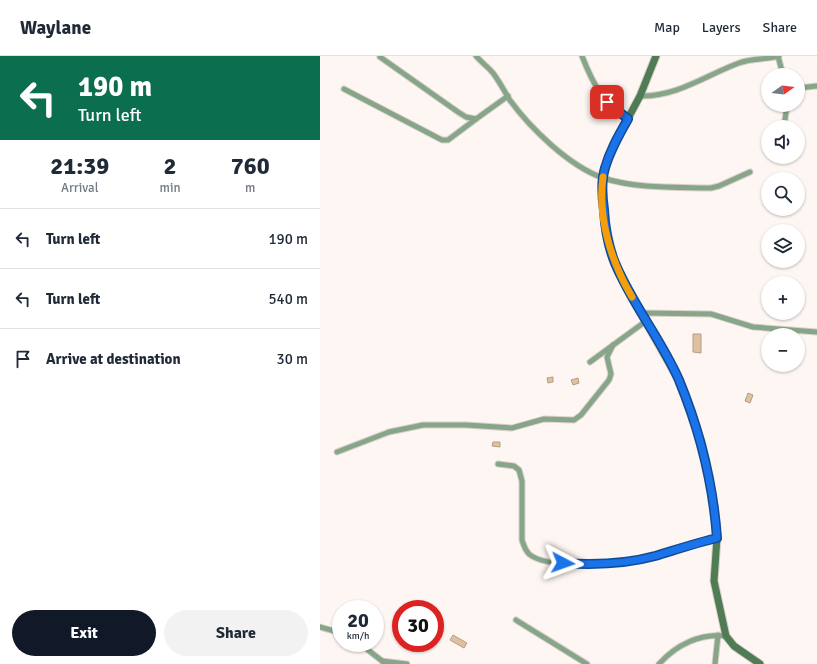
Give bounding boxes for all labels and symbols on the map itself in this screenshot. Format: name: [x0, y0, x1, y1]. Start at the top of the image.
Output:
north arrow: [761, 68, 805, 112]
pin: [590, 85, 624, 119]
position arrow: [542, 542, 584, 584]
speed limit sign: 30: [392, 600, 444, 652]

